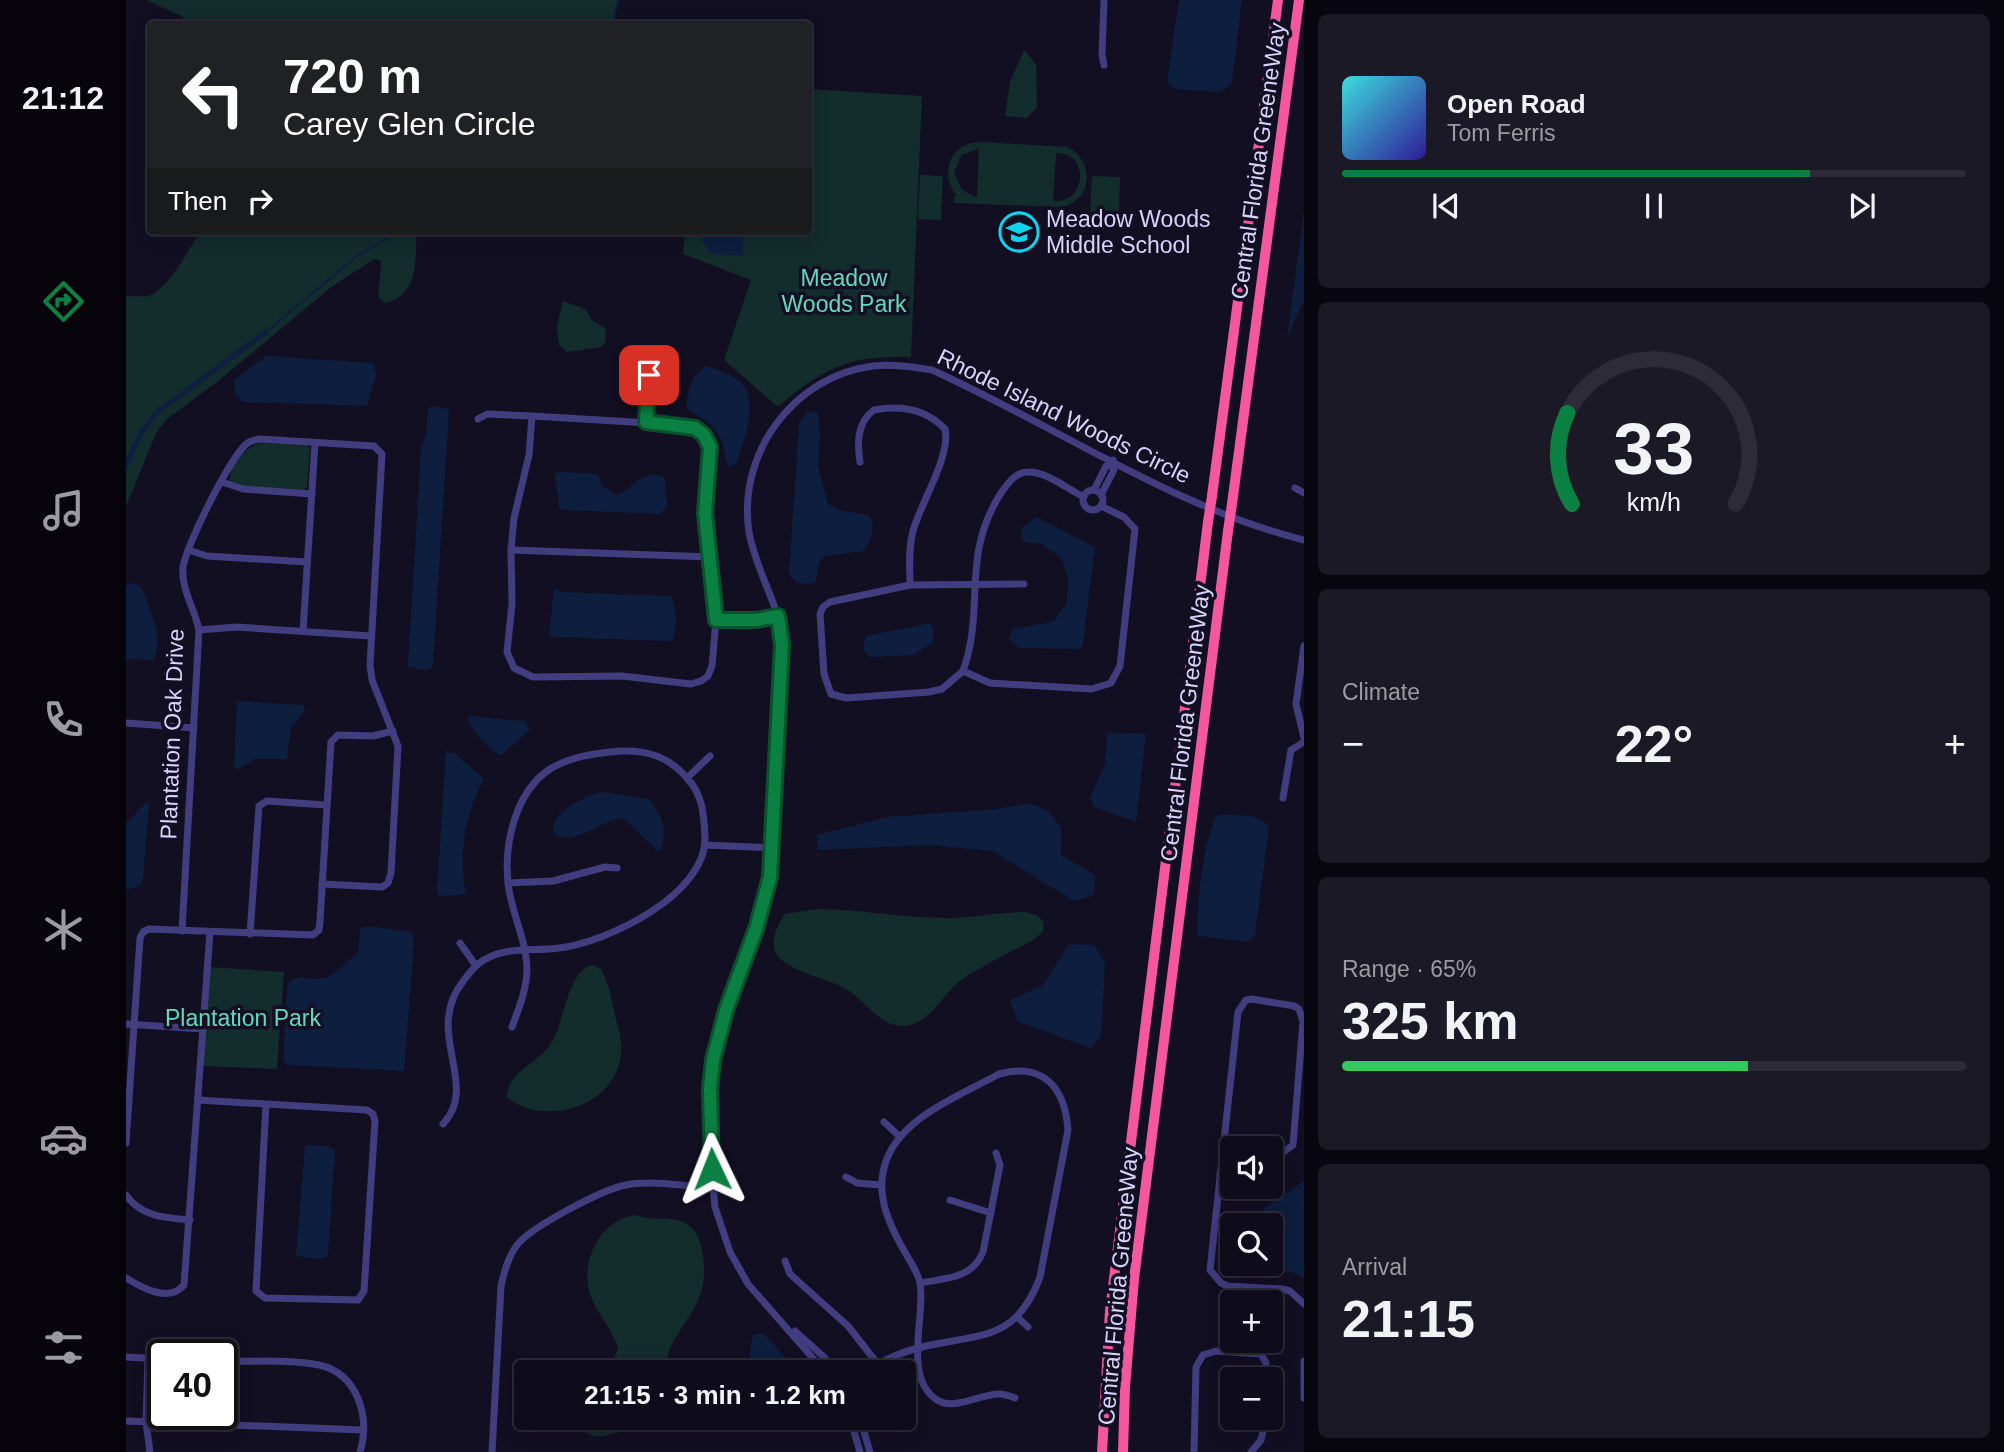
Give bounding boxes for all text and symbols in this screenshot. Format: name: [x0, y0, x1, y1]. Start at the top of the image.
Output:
street label: Central Florida GreeneWay: [1226, 21, 1290, 301]
icon: left: [168, 49, 259, 140]
text: 720 m: [283, 49, 422, 103]
text: 21:12: [22, 80, 104, 116]
text: Open Road: [1447, 89, 1586, 119]
text: Carey Glen Circle: [283, 106, 536, 142]
text: Tom Ferris: [1447, 120, 1556, 146]
icon: right: [241, 182, 279, 220]
text: Then: [168, 186, 227, 216]
icon: previous: [1427, 187, 1465, 225]
icon: pause: [1635, 187, 1673, 225]
icon: next: [1843, 187, 1881, 225]
place label: Meadow Woods Middle School: [1046, 206, 1211, 258]
school or university icon: Meadow Woods Middle School: [998, 211, 1040, 253]
park label: Meadow Woods Park: [782, 265, 907, 317]
icon: directions: [39, 277, 88, 326]
street label: Rhode Island Woods Circle: [933, 343, 1195, 489]
pin: [619, 345, 679, 405]
icon: arrive: [630, 356, 668, 394]
text: 33: [1614, 409, 1694, 490]
icon: music: [39, 486, 88, 535]
text: km/h: [1627, 488, 1681, 516]
street label: Central Florida GreeneWay: [1155, 582, 1215, 863]
street label: Plantation Oak Drive: [155, 628, 189, 840]
text: Climate: [1342, 679, 1420, 705]
icon: phone: [39, 695, 88, 744]
text: 22°: [1615, 715, 1693, 773]
text: −: [1342, 723, 1364, 765]
text: +: [1944, 723, 1966, 765]
icon: climate: [39, 905, 88, 954]
text: Range · 65%: [1342, 956, 1476, 982]
text: 325 km: [1342, 992, 1518, 1050]
park label: Plantation Park: [165, 1005, 321, 1031]
icon: car: [39, 1114, 88, 1163]
position arrow: [675, 1132, 749, 1206]
map controls: [1220, 1136, 1283, 1430]
button: sound: [1220, 1136, 1283, 1199]
street label: Central Florida GreeneWay: [1093, 1145, 1143, 1426]
button: search: [1220, 1213, 1283, 1276]
text: Arrival: [1342, 1254, 1407, 1280]
button: +: [1220, 1290, 1283, 1353]
text: 21:15: [1342, 1290, 1475, 1348]
icon: filters: [39, 1323, 88, 1372]
speed limit sign: 40: [147, 1339, 238, 1430]
button: −: [1220, 1367, 1283, 1430]
text: 21:15 · 3 min · 1.2 km: [584, 1380, 846, 1410]

